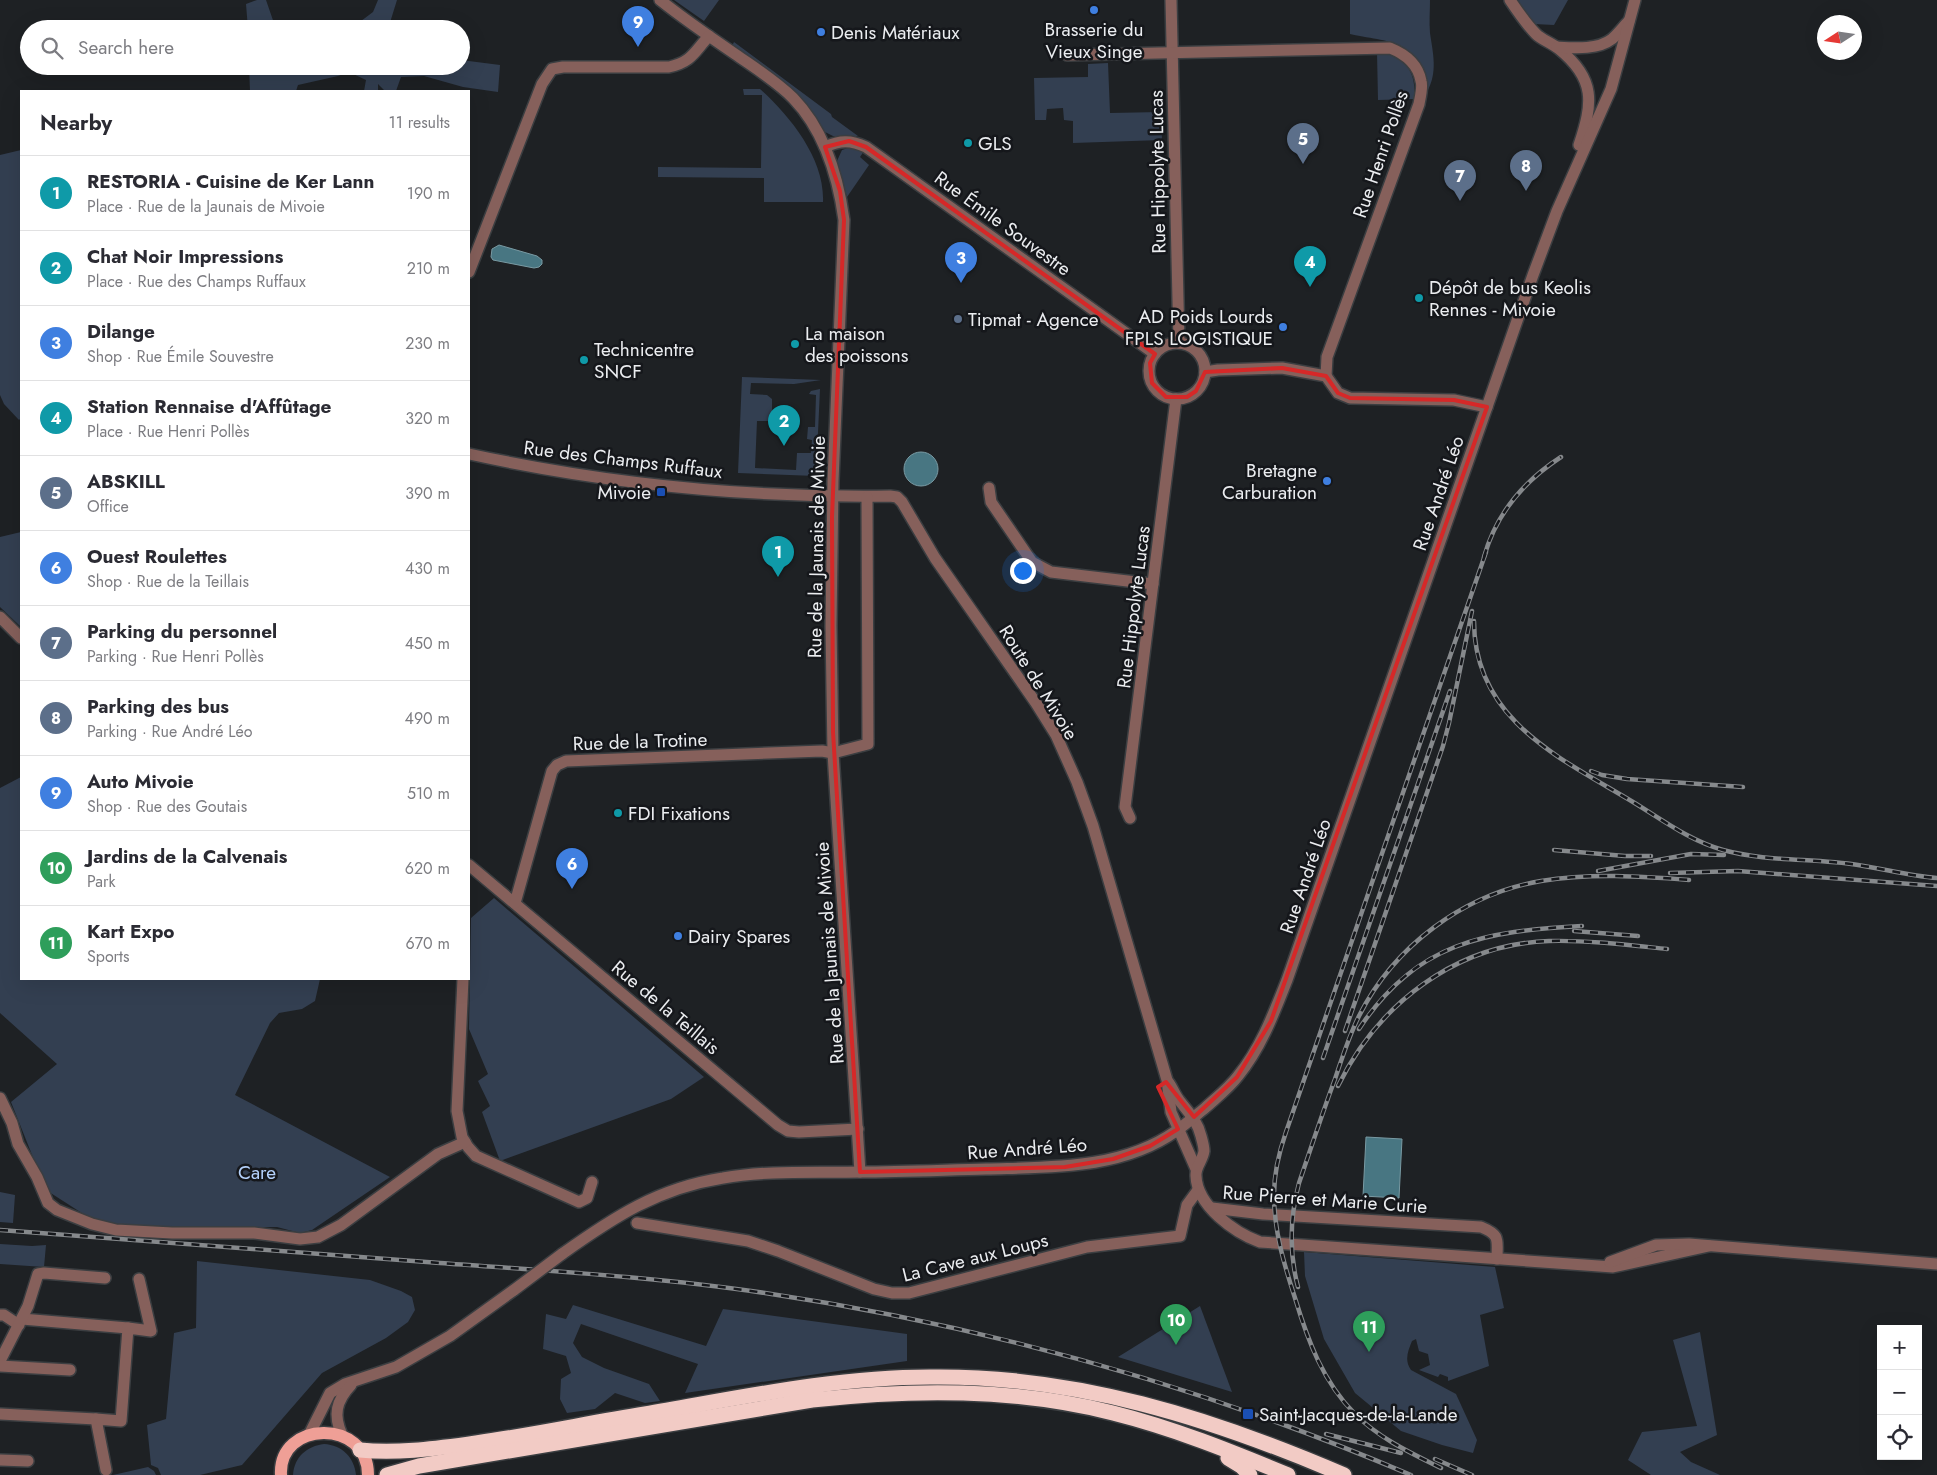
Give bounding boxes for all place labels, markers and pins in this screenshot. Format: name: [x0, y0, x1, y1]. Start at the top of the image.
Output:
marker: Brasserie du Vieux Singe: [1088, 4, 1100, 16]
pin: 9: [622, 6, 654, 47]
place label: Brasserie du Vieux Singe: [1044, 16, 1144, 65]
place label: Denis Matériaux: [831, 19, 959, 46]
marker: Denis Matériaux: [815, 26, 827, 38]
pin: 5: [1287, 123, 1319, 164]
place label: GLS: [978, 130, 1012, 157]
marker: GLS: [962, 137, 974, 149]
pin: 8: [1510, 150, 1542, 191]
pin: 7: [1444, 160, 1476, 201]
pin: 3: [945, 242, 977, 283]
pin: 4: [1294, 246, 1326, 287]
place label: Dépôt de bus Keolis Rennes - Mivoie: [1429, 274, 1591, 323]
marker: Dépôt de bus Keolis Rennes - Mivoie: [1413, 292, 1425, 304]
place label: AD Poids Lourds FPLS LOGISTIQUE: [1125, 303, 1273, 352]
place label: Tipmat - Agence: [968, 306, 1099, 333]
marker: Tipmat - Agence: [952, 313, 964, 325]
place label: La maison des poissons: [805, 320, 909, 369]
marker: AD Poids Lourds FPLS LOGISTIQUE: [1277, 321, 1289, 333]
place label: Technicentre SNCF: [594, 336, 694, 385]
marker: La maison des poissons: [789, 338, 801, 350]
marker: Technicentre SNCF: [578, 354, 590, 366]
pin: 2: [768, 405, 800, 446]
place label: Bretagne Carburation: [1222, 457, 1317, 506]
marker: Bretagne Carburation: [1321, 475, 1333, 487]
place label: Mivoie: [597, 479, 651, 506]
marker: Mivoie: [655, 486, 667, 498]
pin: 1: [762, 536, 794, 577]
place label: FDI Fixations: [628, 800, 730, 827]
marker: FDI Fixations: [612, 807, 624, 819]
pin: 6: [556, 848, 588, 889]
place label: Dairy Spares: [688, 923, 791, 950]
marker: Dairy Spares: [672, 930, 684, 942]
pin: 10: [1160, 1304, 1192, 1345]
pin: 11: [1353, 1311, 1385, 1352]
place label: Saint-Jacques-de-la-Lande: [1259, 1401, 1458, 1428]
marker: Saint-Jacques-de-la-Lande: [1241, 1407, 1255, 1421]

